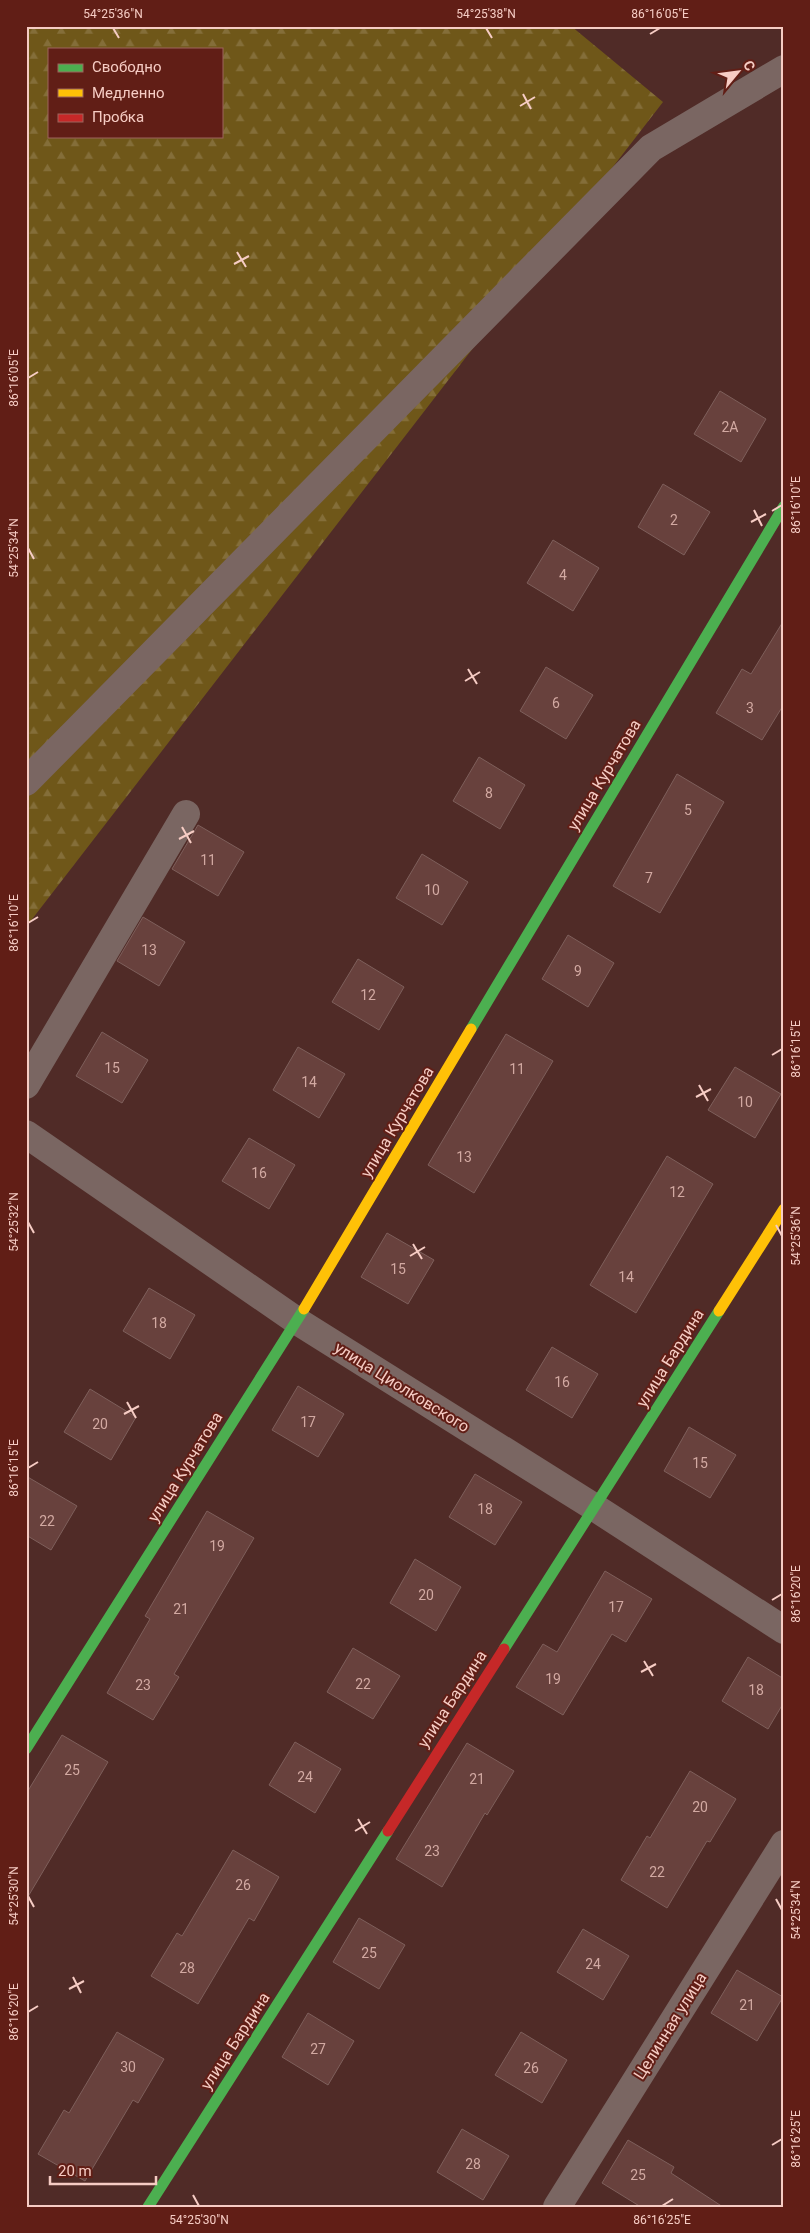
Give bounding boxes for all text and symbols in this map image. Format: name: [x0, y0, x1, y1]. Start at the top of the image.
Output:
text: 54°25'36"N: [83, 7, 143, 21]
text: 54°25'38"N: [456, 7, 516, 21]
text: 86°16'05"E: [631, 7, 689, 21]
legend: [48, 48, 222, 138]
north arrow: [712, 48, 762, 98]
text: Свободно: [92, 58, 161, 76]
text: С: [740, 58, 759, 74]
text: Медленно: [92, 84, 165, 102]
text: Пробка: [92, 108, 144, 126]
text: 86°16'05"E: [7, 349, 21, 407]
house number: 2А: [721, 419, 739, 435]
text: 86°16'10"E: [789, 476, 803, 534]
house number: 2: [670, 512, 678, 528]
text: 54°25'34"N: [7, 518, 21, 578]
house number: 4: [559, 567, 567, 583]
house number: 6: [552, 695, 560, 711]
house number: 3: [746, 700, 754, 716]
street label: улица Курчатова: [563, 716, 645, 834]
house number: 8: [485, 785, 493, 801]
house number: 5: [684, 802, 692, 818]
house number: 11: [200, 852, 216, 868]
house number: 7: [645, 870, 653, 886]
house number: 10: [424, 882, 440, 898]
text: 86°16'10"E: [7, 894, 21, 952]
house number: 13: [141, 942, 157, 958]
house number: 9: [574, 963, 582, 979]
house number: 12: [360, 987, 376, 1003]
text: 86°16'15"E: [789, 1020, 803, 1078]
house number: 15: [104, 1060, 120, 1076]
house number: 11: [509, 1061, 525, 1077]
street label: улица Курчатова: [356, 1063, 438, 1181]
house number: 14: [301, 1074, 317, 1090]
house number: 10: [737, 1094, 753, 1110]
house number: 13: [456, 1149, 472, 1165]
house number: 16: [251, 1165, 267, 1181]
house number: 12: [669, 1184, 685, 1200]
text: 54°25'32"N: [7, 1192, 21, 1252]
text: 54°25'36"N: [789, 1206, 803, 1266]
house number: 15: [390, 1261, 406, 1277]
house number: 14: [618, 1269, 634, 1285]
street label: улица Бардина: [632, 1305, 708, 1411]
house number: 18: [151, 1315, 167, 1331]
street label: улица Циолковского: [331, 1338, 473, 1436]
house number: 16: [554, 1374, 570, 1390]
street label: улица Курчатова: [144, 1409, 226, 1525]
house number: 17: [300, 1414, 316, 1430]
house number: 20: [92, 1416, 108, 1432]
text: 86°16'15"E: [7, 1439, 21, 1497]
house number: 15: [692, 1455, 708, 1471]
house number: 18: [477, 1501, 493, 1517]
house number: 22: [39, 1513, 55, 1529]
house number: 19: [209, 1538, 225, 1554]
text: 86°16'20"E: [789, 1565, 803, 1623]
house number: 20: [418, 1587, 434, 1603]
house number: 17: [608, 1599, 624, 1615]
house number: 21: [173, 1601, 189, 1617]
street label: улица Бардина: [413, 1647, 491, 1751]
house number: 19: [545, 1671, 561, 1687]
house number: 22: [355, 1676, 371, 1692]
house number: 23: [135, 1677, 151, 1693]
house number: 18: [748, 1682, 764, 1698]
house number: 25: [64, 1762, 80, 1778]
house number: 24: [297, 1769, 313, 1785]
house number: 21: [469, 1771, 485, 1787]
house number: 20: [692, 1799, 708, 1815]
house number: 23: [424, 1843, 440, 1859]
house number: 22: [649, 1864, 665, 1880]
text: 54°25'30"N: [7, 1866, 21, 1926]
house number: 26: [235, 1877, 251, 1893]
text: 54°25'34"N: [789, 1880, 803, 1940]
house number: 25: [361, 1945, 377, 1961]
house number: 24: [585, 1956, 601, 1972]
house number: 28: [179, 1960, 195, 1976]
street label: Целинная улица: [629, 1969, 711, 2083]
text: 86°16'20"E: [7, 1983, 21, 2041]
street label: улица Бардина: [196, 1989, 274, 2093]
house number: 21: [739, 1997, 755, 2013]
house number: 27: [310, 2041, 326, 2057]
house number: 30: [120, 2059, 136, 2075]
house number: 26: [523, 2060, 539, 2076]
text: 86°16'25"E: [789, 2110, 803, 2168]
scale bar: [50, 2153, 156, 2185]
house number: 28: [465, 2156, 481, 2172]
text: 20 m: [58, 2162, 92, 2180]
house number: 25: [630, 2167, 646, 2183]
text: 54°25'30"N: [169, 2213, 229, 2227]
text: 86°16'25"E: [633, 2213, 691, 2227]

